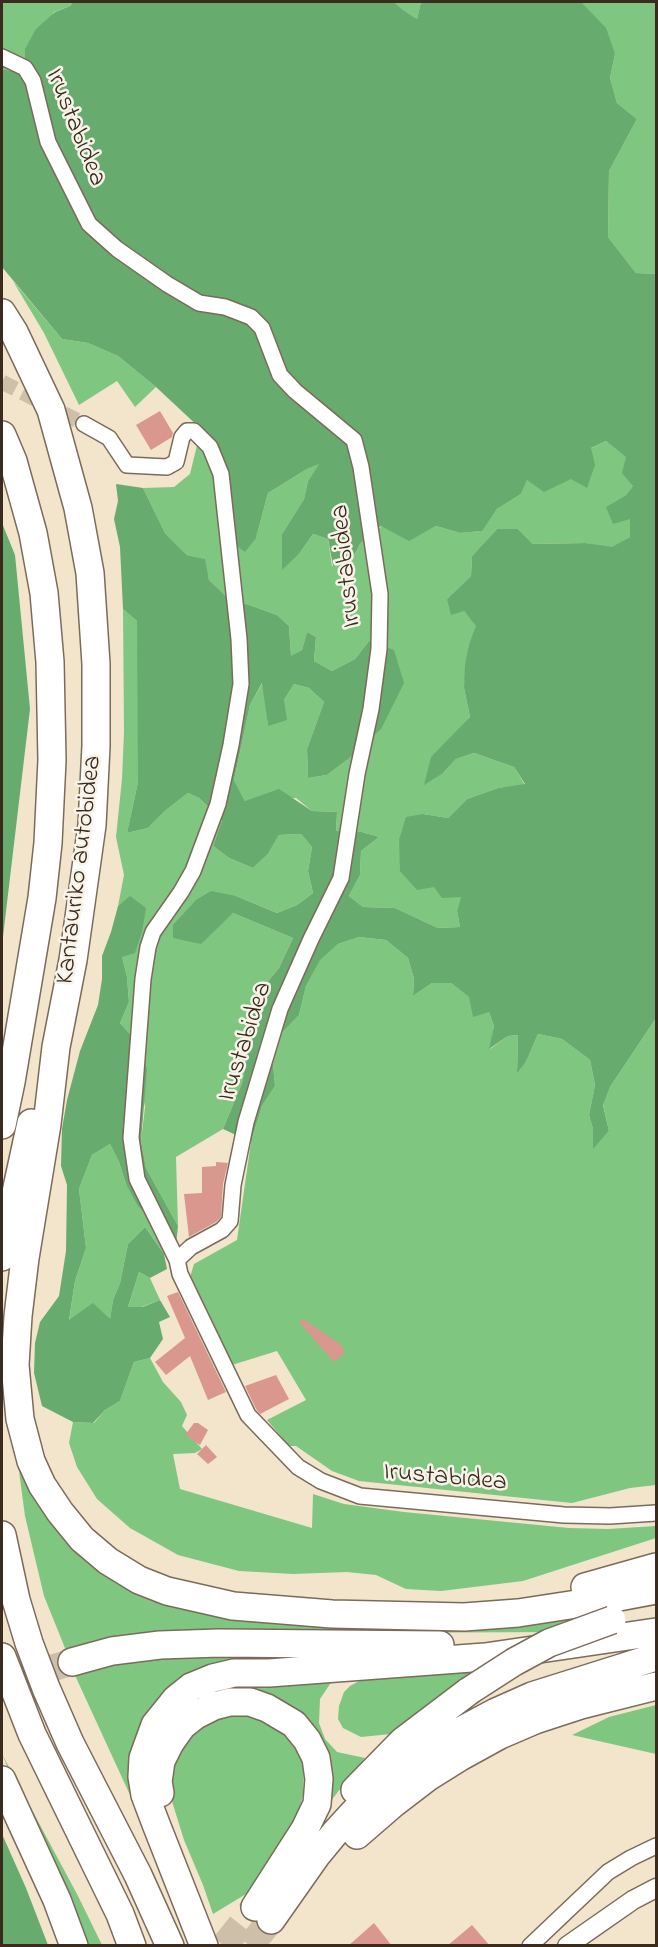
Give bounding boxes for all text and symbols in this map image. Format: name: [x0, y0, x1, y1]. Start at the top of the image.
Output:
street label: Irustabidea: [36, 65, 112, 191]
street label: Irustabidea: [326, 503, 370, 629]
street label: Kantauriko autobidea: [51, 754, 111, 986]
street label: Irustabidea: [213, 978, 281, 1106]
street label: Irustabidea: [382, 1458, 508, 1500]

